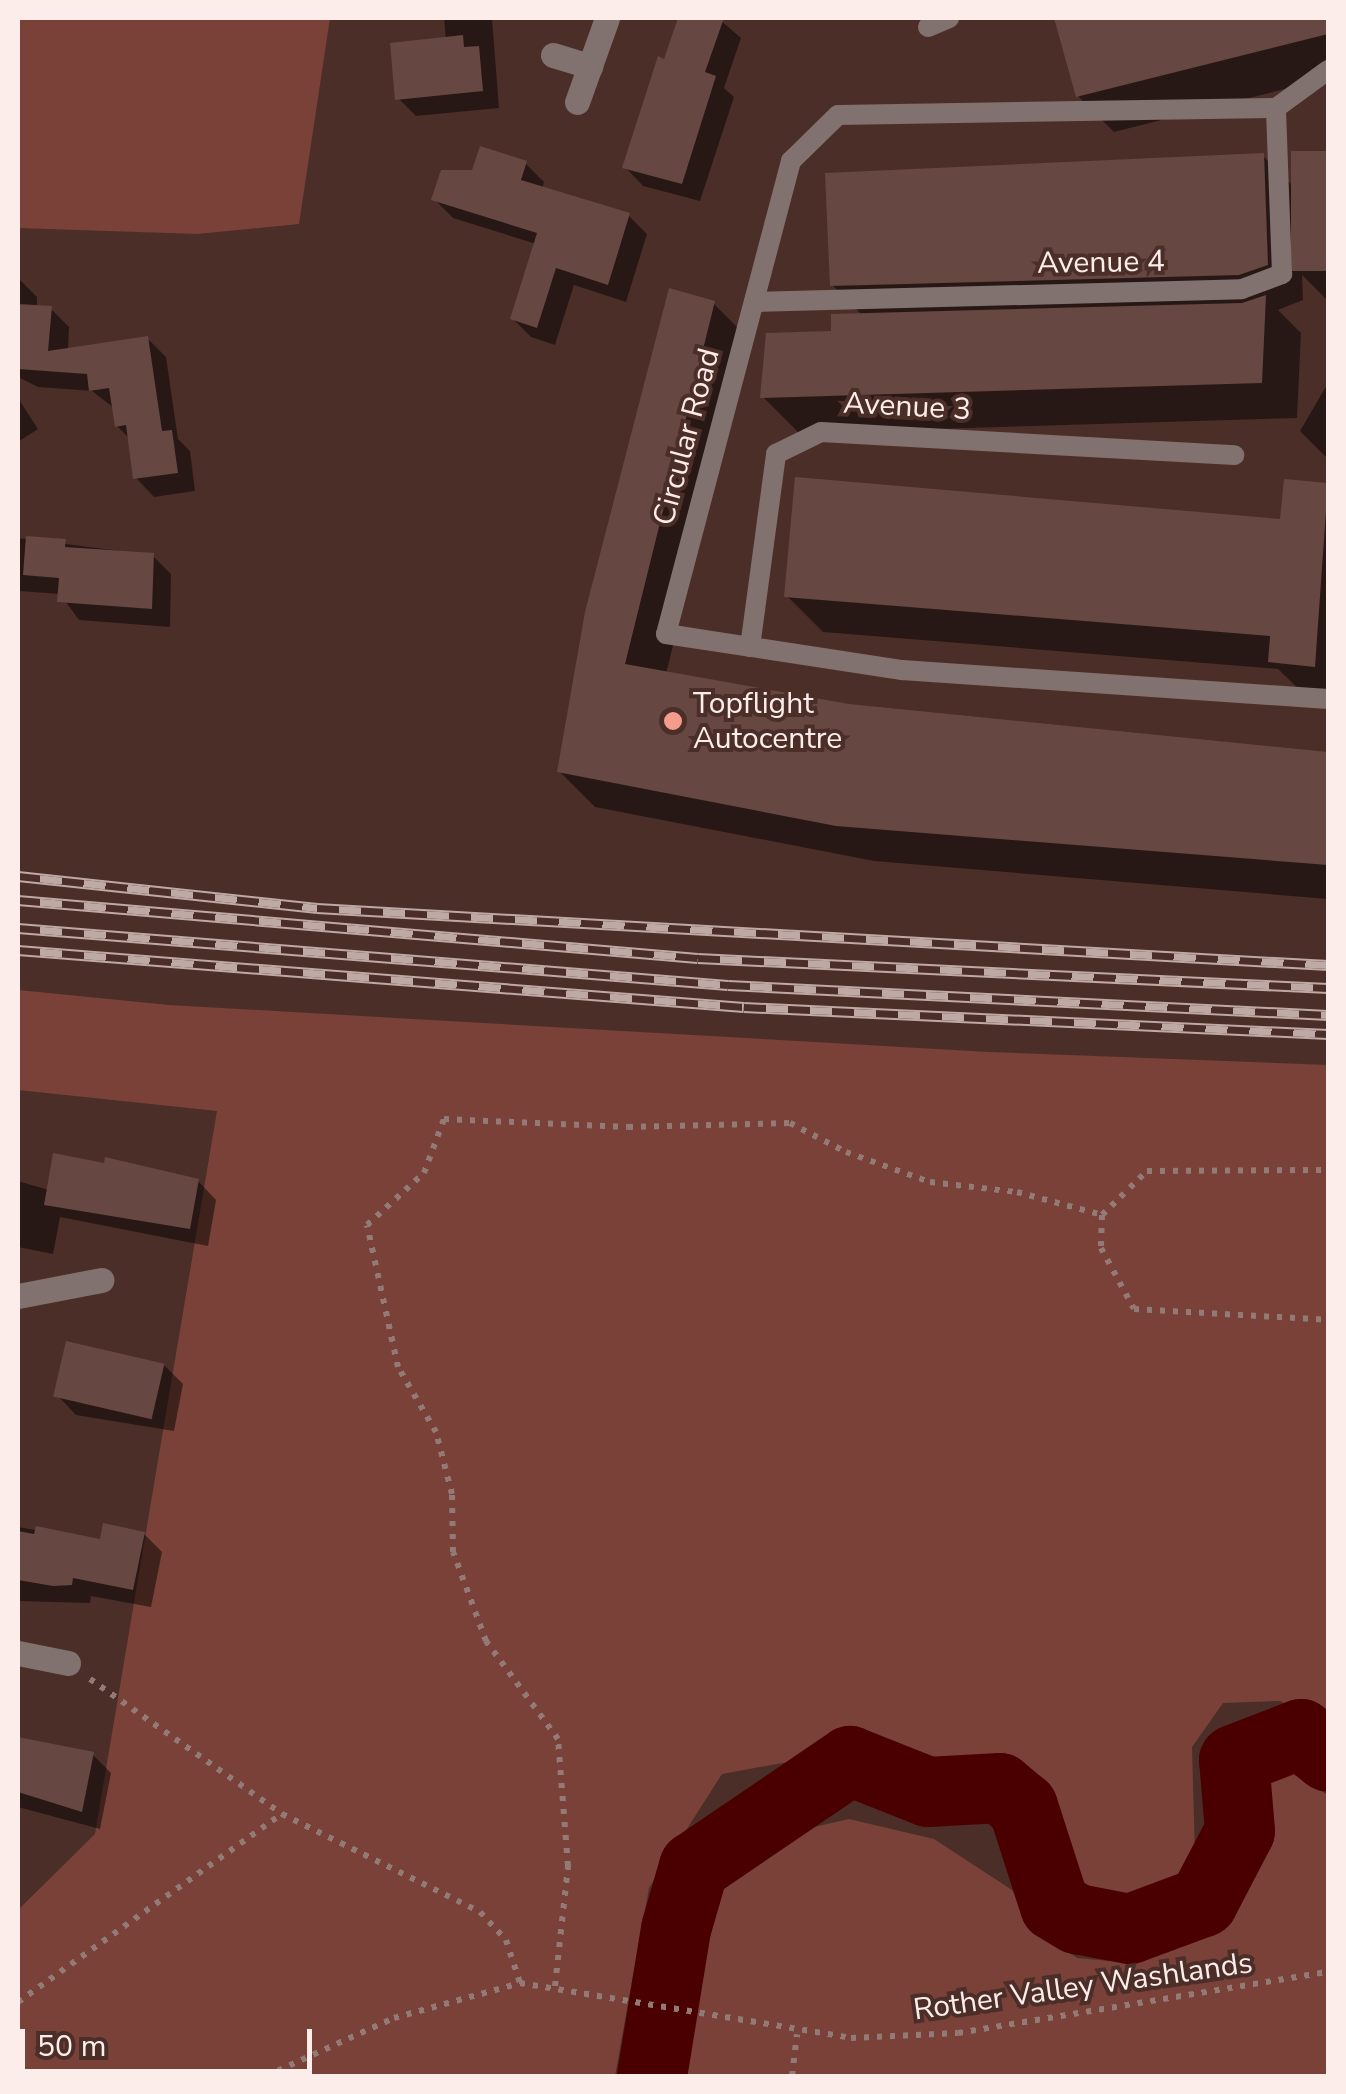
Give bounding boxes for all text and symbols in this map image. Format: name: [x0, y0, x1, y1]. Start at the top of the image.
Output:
street label: Avenue 4: [1037, 244, 1165, 282]
street label: Circular Road: [646, 345, 728, 529]
street label: Avenue 3: [842, 386, 972, 428]
place label: Topflight Autocentre: [693, 686, 842, 756]
marker: Topflight Autocentre: [662, 710, 684, 732]
street label: Rother Valley Washlands: [911, 1945, 1255, 2029]
scale bar: [25, 2009, 318, 2071]
text: 50 m: [37, 2026, 106, 2067]

